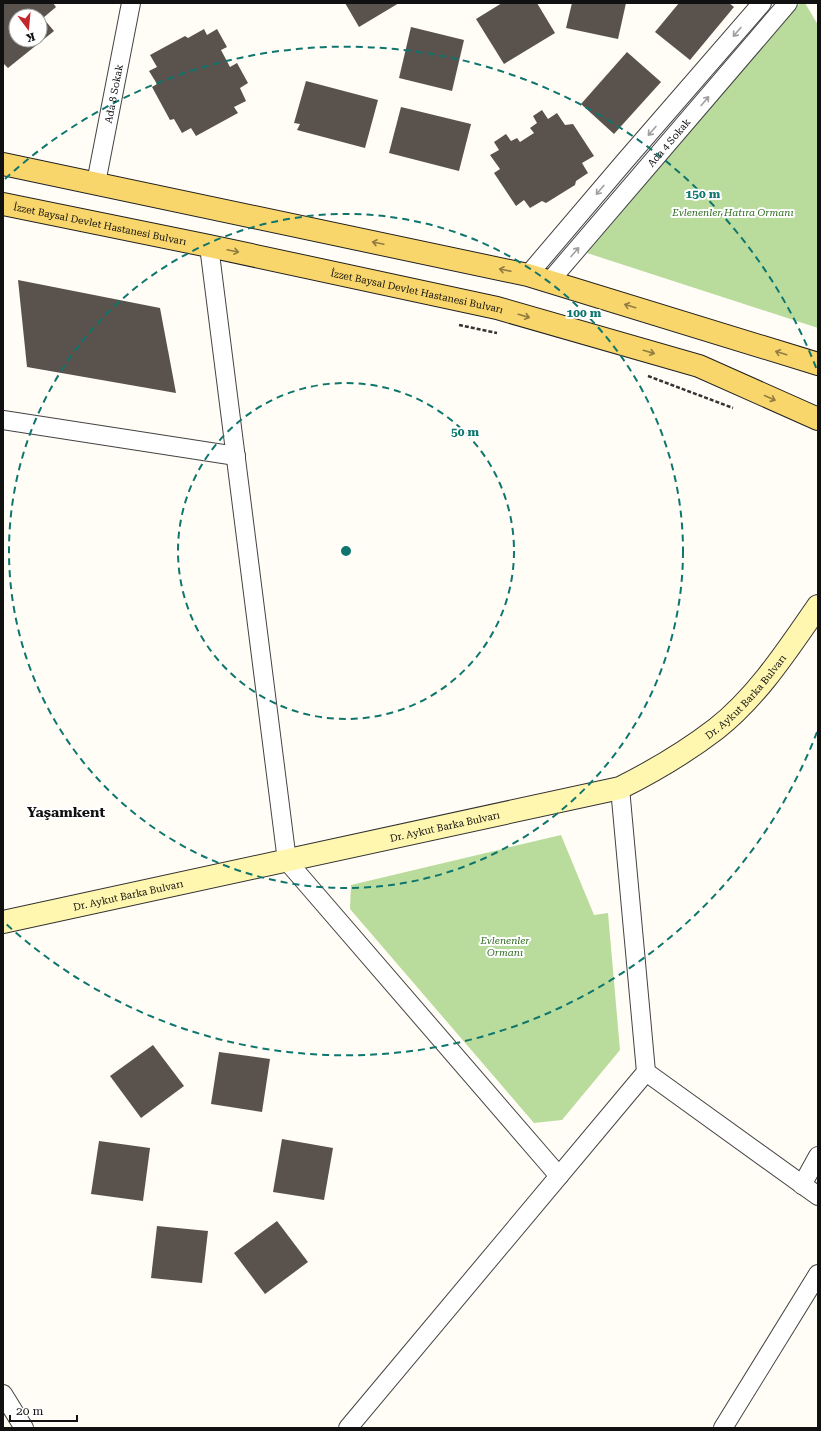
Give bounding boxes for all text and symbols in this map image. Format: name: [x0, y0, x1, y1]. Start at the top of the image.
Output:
north arrow: [8, 8, 48, 48]
one-way arrow: [732, 27, 741, 38]
text: K: [24, 30, 37, 45]
street label: Ada 8 Sokak: [103, 63, 125, 124]
one-way arrow: [701, 95, 710, 106]
street label: Ada 4 Sokak: [645, 116, 693, 169]
one-way arrow: [647, 125, 656, 136]
one-way arrow: [596, 185, 605, 196]
text: 150 m: [686, 187, 721, 201]
street label: İzzet Baysal Devlet Hastanesi Bulvarı: [12, 201, 187, 247]
park label: Evlenenler Hatıra Ormanı: [671, 207, 794, 218]
one-way arrow: [372, 239, 385, 247]
one-way arrow: [226, 247, 239, 255]
one-way arrow: [570, 247, 580, 257]
one-way arrow: [499, 266, 512, 274]
street label: İzzet Baysal Devlet Hastanesi Bulvarı: [330, 267, 504, 316]
one-way arrow: [623, 302, 636, 309]
text: 100 m: [567, 306, 602, 320]
one-way arrow: [517, 313, 530, 320]
one-way arrow: [775, 348, 787, 356]
one-way arrow: [642, 349, 655, 356]
one-way arrow: [764, 394, 776, 402]
text: 50 m: [451, 425, 479, 439]
centre of rings: [339, 544, 353, 558]
street label: Dr. Aykut Barka Bulvarı: [703, 653, 788, 741]
district label: Yaşamkent: [27, 804, 105, 820]
street label: Dr. Aykut Barka Bulvarı: [389, 809, 501, 844]
street label: Dr. Aykut Barka Bulvarı: [72, 878, 184, 913]
park label: Evlenenler Ormanı: [479, 935, 530, 958]
scale bar: [10, 1397, 77, 1423]
text: 20 m: [16, 1404, 43, 1418]

